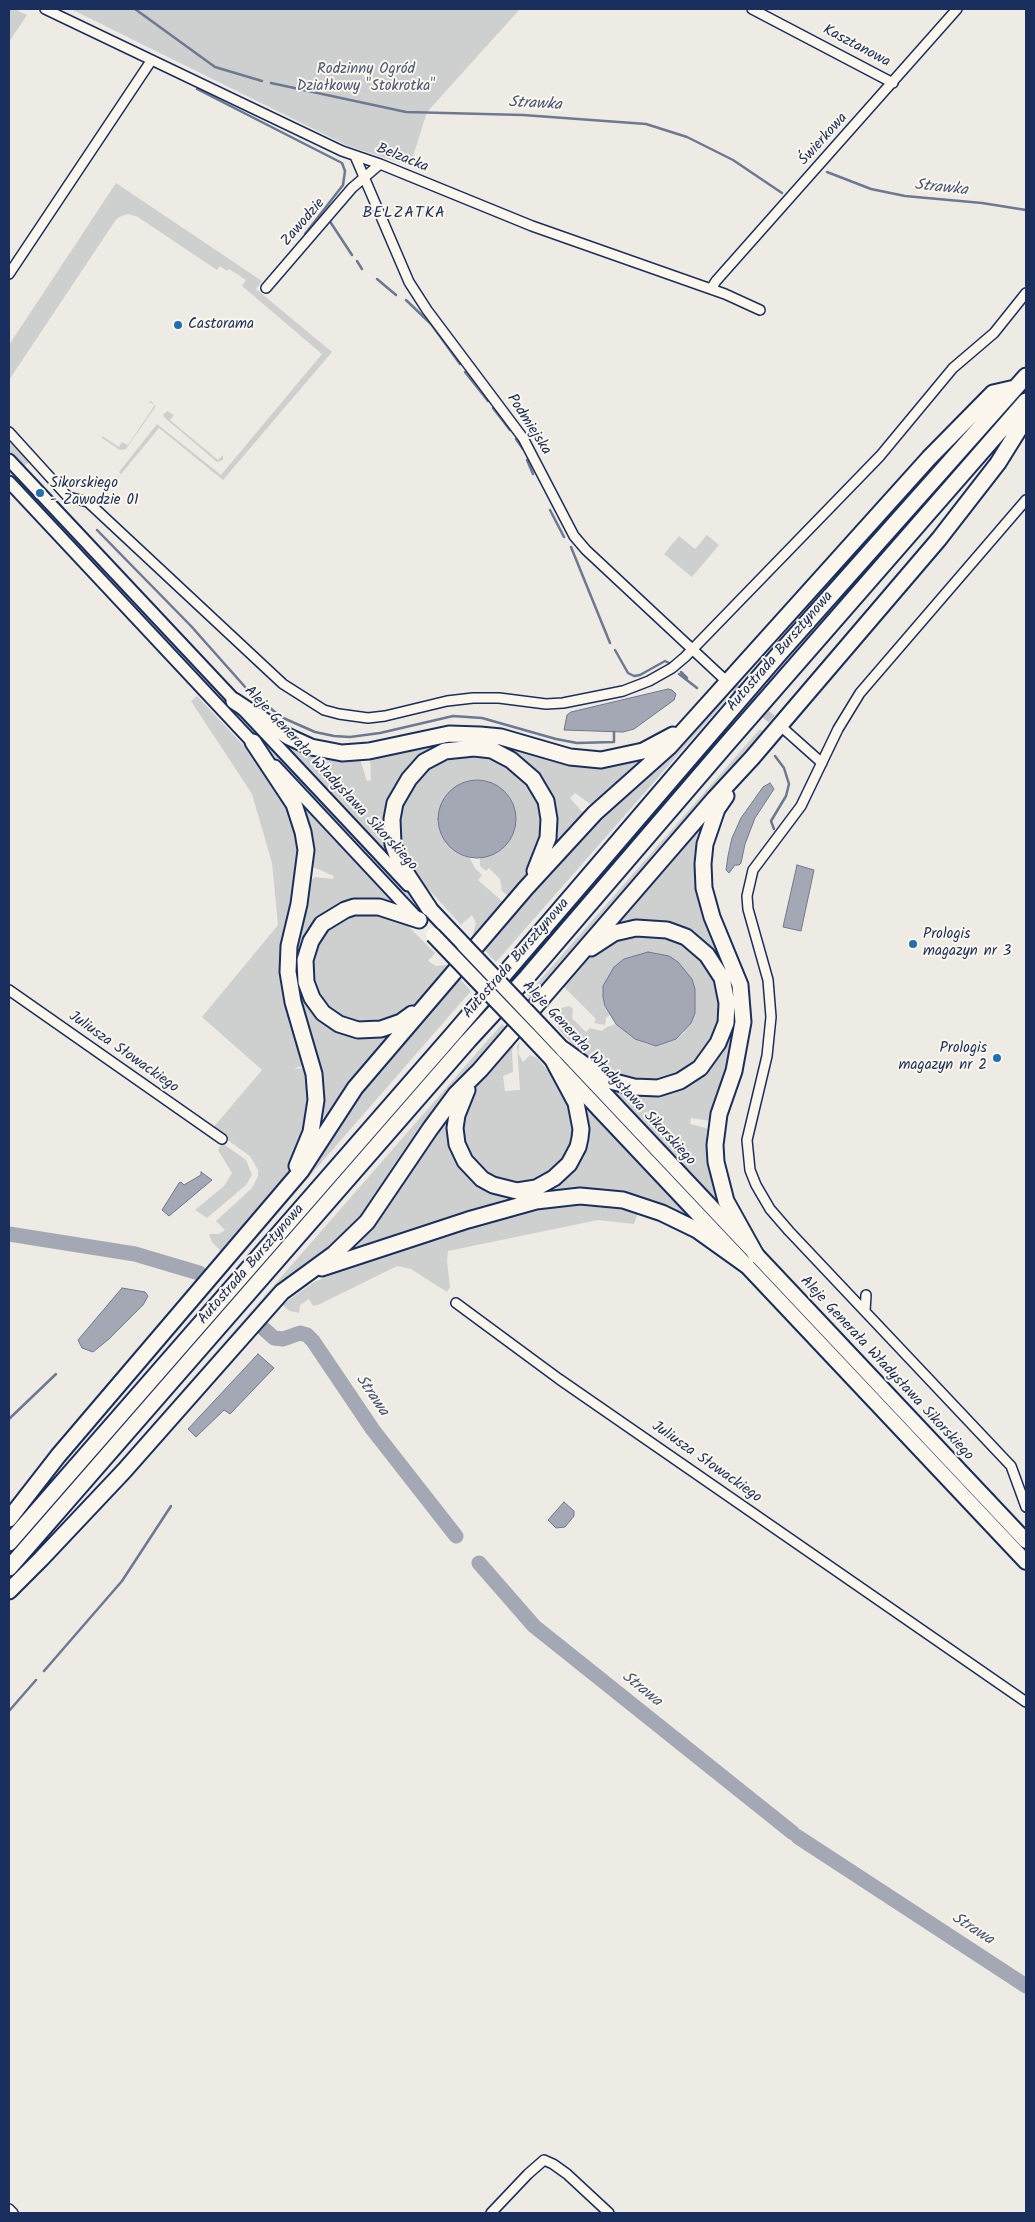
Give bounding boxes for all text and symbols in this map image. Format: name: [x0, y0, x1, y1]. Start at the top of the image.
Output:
street label: Kasztanowa: [819, 22, 893, 72]
park label: Rodzinny Ogród Działkowy "Stokrotka": [297, 61, 435, 96]
water label: Strawka: [508, 94, 562, 116]
street label: Świerkowa: [796, 110, 852, 170]
street label: Belzacka: [373, 140, 431, 178]
water label: Strawka: [914, 177, 968, 201]
street label: Zawodzie: [278, 195, 330, 251]
district label: BELZATKA: [361, 204, 447, 224]
place label: Castorama: [188, 316, 254, 334]
marker: Castorama: [172, 319, 184, 331]
street label: Podmiejska: [502, 391, 554, 459]
place label: Sikorskiego - Zawodzie 01: [50, 475, 139, 510]
marker: Sikorskiego - Zawodzie 01: [34, 487, 46, 499]
street label: Autostrada Bursztynowa: [724, 588, 838, 716]
street label: Aleje Generała Władysława Sikorskiego: [240, 683, 420, 875]
street label: Autostrada Bursztynowa: [460, 895, 574, 1023]
place label: Prologis magazyn nr 3: [923, 926, 1011, 961]
marker: Prologis magazyn nr 3: [907, 938, 919, 950]
street label: Aleje Generała Władysława Sikorskiego: [518, 978, 698, 1170]
street label: Juliusza Słowackiego: [65, 1008, 181, 1098]
place label: Prologis magazyn nr 2: [899, 1040, 987, 1075]
marker: Prologis magazyn nr 2: [991, 1052, 1003, 1064]
street label: Autostrada Bursztynowa: [195, 1201, 309, 1329]
street label: Aleje Generała Władysława Sikorskiego: [796, 1273, 976, 1465]
water label: Strawa: [350, 1372, 392, 1420]
street label: Juliusza Słowackiego: [648, 1418, 764, 1508]
water label: Strawa: [617, 1668, 665, 1712]
water label: Strawa: [948, 1909, 996, 1951]

